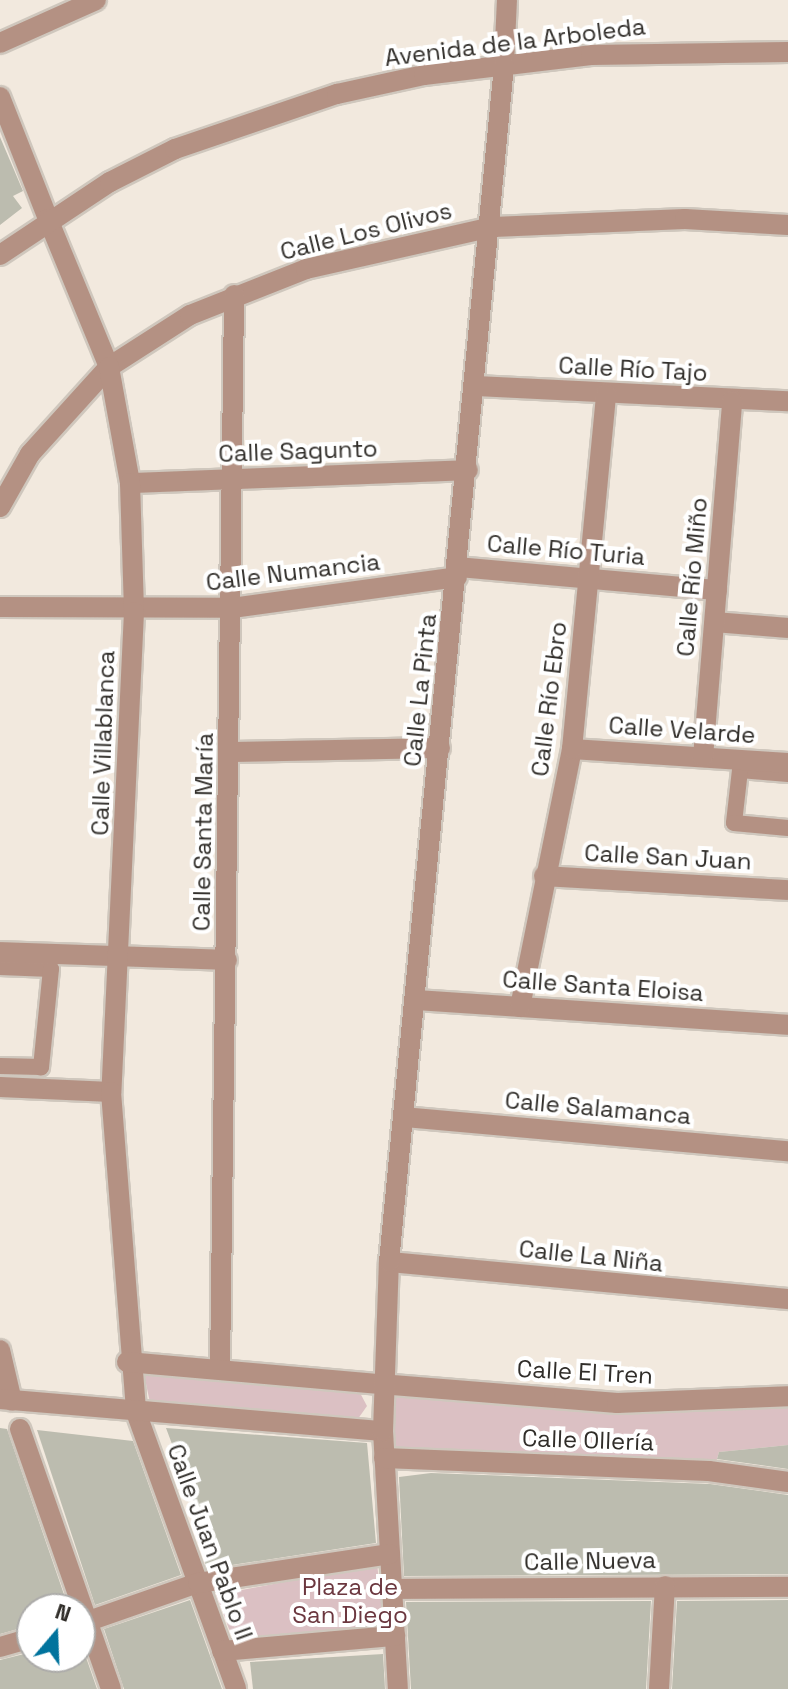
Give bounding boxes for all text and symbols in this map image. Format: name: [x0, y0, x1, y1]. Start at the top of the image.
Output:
street label: Avenida de la Arboleda: [383, 12, 647, 72]
street label: Calle Los Olivos: [277, 196, 455, 266]
street label: Calle Río Tajo: [557, 351, 709, 387]
street label: Calle Sagunto: [218, 434, 378, 468]
street label: Calle Río Miño: [671, 496, 713, 658]
street label: Calle Río Turia: [486, 529, 646, 571]
street label: Calle Numancia: [204, 547, 382, 597]
street label: Calle La Pinta: [398, 612, 442, 768]
street label: Calle Río Ebro: [525, 620, 573, 778]
street label: Calle Villablanca: [85, 650, 121, 836]
street label: Calle Velarde: [607, 710, 757, 750]
street label: Calle Santa María: [187, 733, 219, 931]
street label: Calle San Juan: [584, 838, 752, 876]
street label: Calle Santa Eloisa: [501, 965, 705, 1007]
street label: Calle Salamanca: [504, 1086, 692, 1130]
street label: Calle La Niña: [518, 1234, 664, 1278]
street label: Calle El Tren: [516, 1354, 654, 1390]
street label: Calle Ollería: [521, 1423, 655, 1457]
street label: Calle Juan Pablo II: [161, 1440, 259, 1644]
street label: Calle Nueva: [524, 1545, 656, 1577]
park label: Plaza de San Diego: [292, 1573, 408, 1629]
north arrow: [16, 1593, 96, 1673]
text: N: [52, 1597, 75, 1628]

